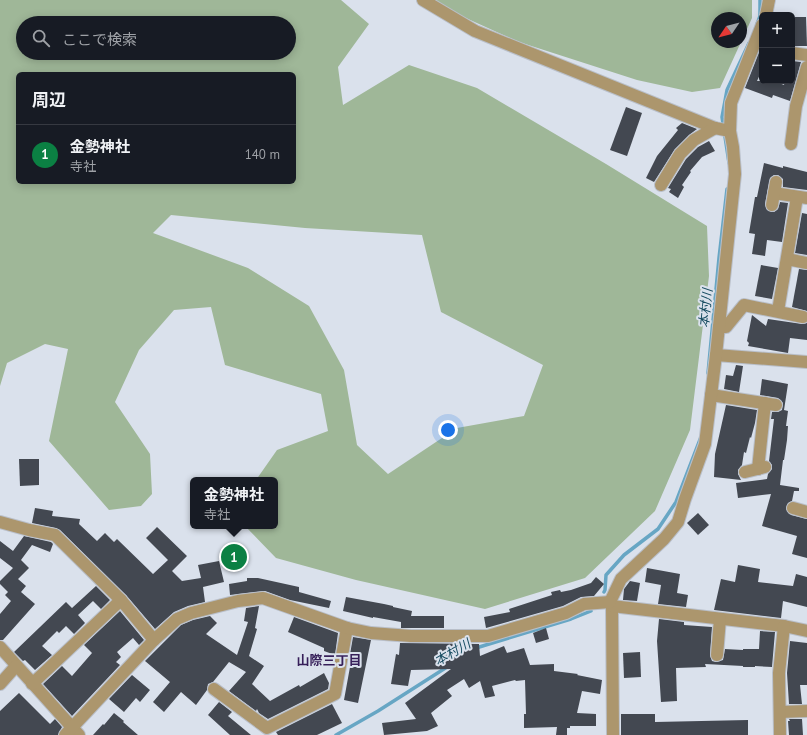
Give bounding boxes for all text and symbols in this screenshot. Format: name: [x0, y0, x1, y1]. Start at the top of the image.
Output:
north arrow: [711, 12, 747, 48]
map controls: [759, 12, 795, 84]
button: +: [759, 12, 795, 48]
search box: [16, 16, 296, 60]
icon: search: [30, 27, 52, 49]
text: ここで検索: [62, 30, 137, 49]
button: −: [759, 48, 795, 84]
text: 周辺: [32, 89, 66, 111]
text: 金勢神社: [70, 137, 130, 156]
text: 1: [41, 146, 49, 163]
text: 140 m: [245, 146, 280, 163]
text: 寺社: [70, 158, 96, 175]
water label: 本村川: [695, 286, 716, 328]
your location: [438, 420, 458, 440]
popup: [190, 477, 278, 529]
text: 金勢神社: [204, 485, 264, 504]
text: 寺社: [204, 506, 230, 523]
pin: 1: [221, 542, 247, 572]
water label: 本村川: [431, 634, 475, 670]
district label: 山際三丁目: [296, 652, 362, 669]

